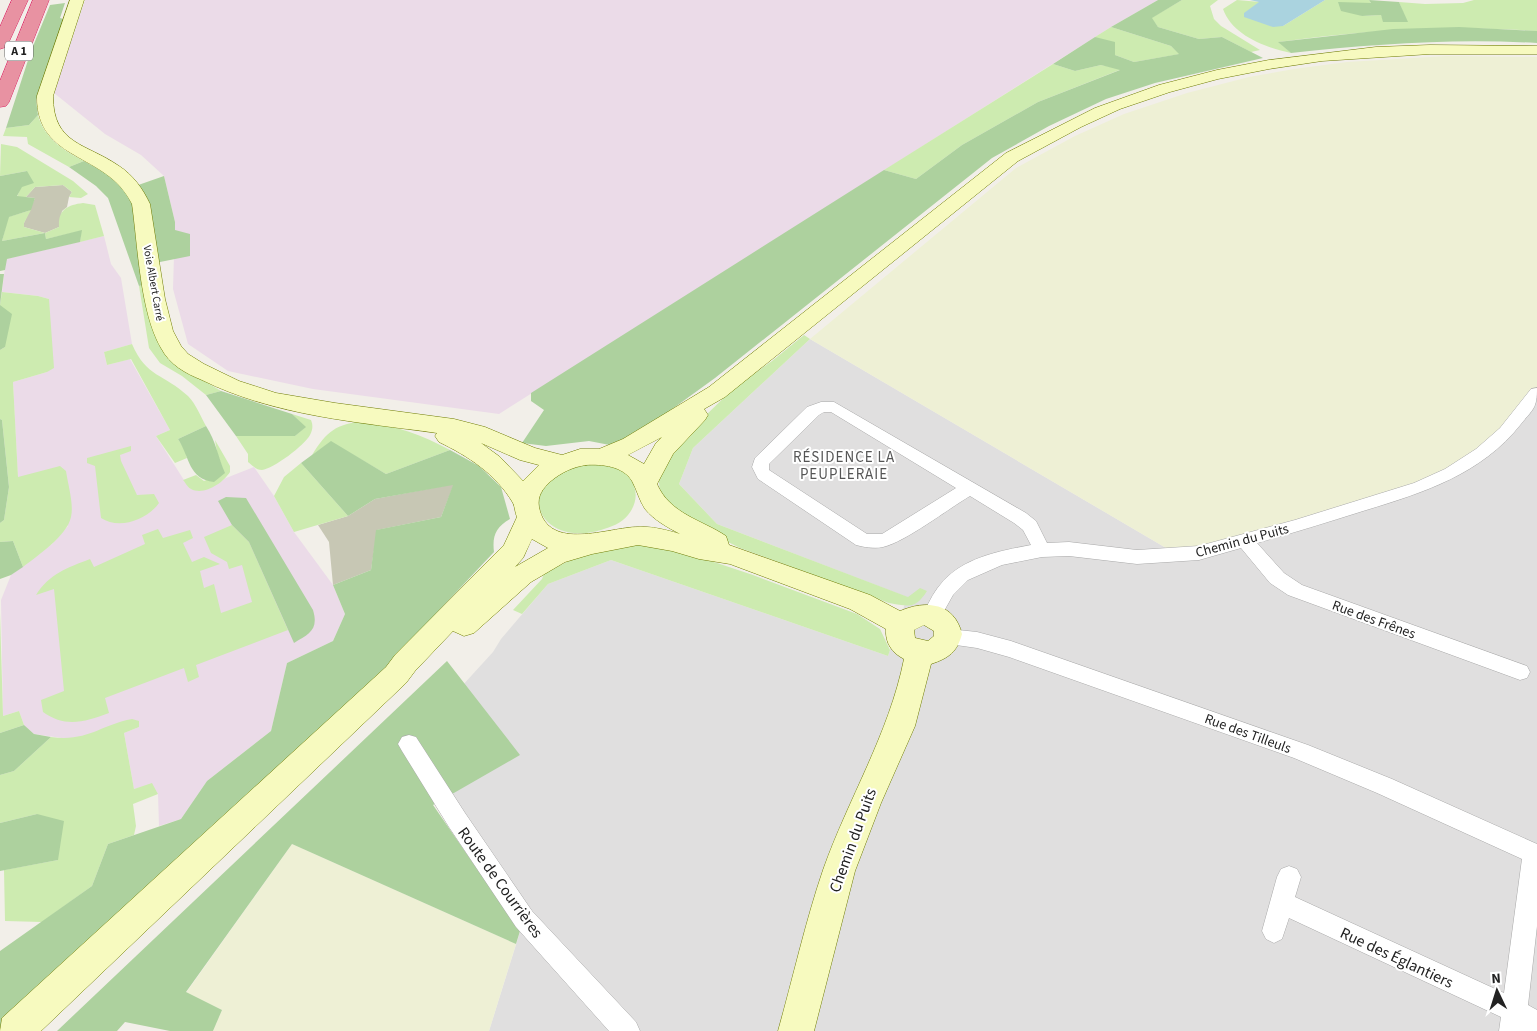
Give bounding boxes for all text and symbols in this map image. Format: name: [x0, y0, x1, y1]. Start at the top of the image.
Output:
road number: A 1: [5, 41, 33, 60]
street label: Voie Albert Carré: [139, 244, 168, 323]
district label: RÉSIDENCE LA PEUPLERAIE: [793, 447, 895, 485]
street label: Chemin du Puits: [1193, 519, 1291, 563]
street label: Rue des Frênes: [1329, 596, 1418, 644]
street label: Rue des Tilleuls: [1202, 709, 1294, 759]
street label: Chemin du Puits: [824, 785, 882, 895]
street label: Route de Courrières: [452, 823, 548, 943]
street label: Rue des Églantiers: [1336, 922, 1457, 994]
north arrow: [1472, 966, 1522, 1016]
text: N: [1491, 969, 1502, 989]

